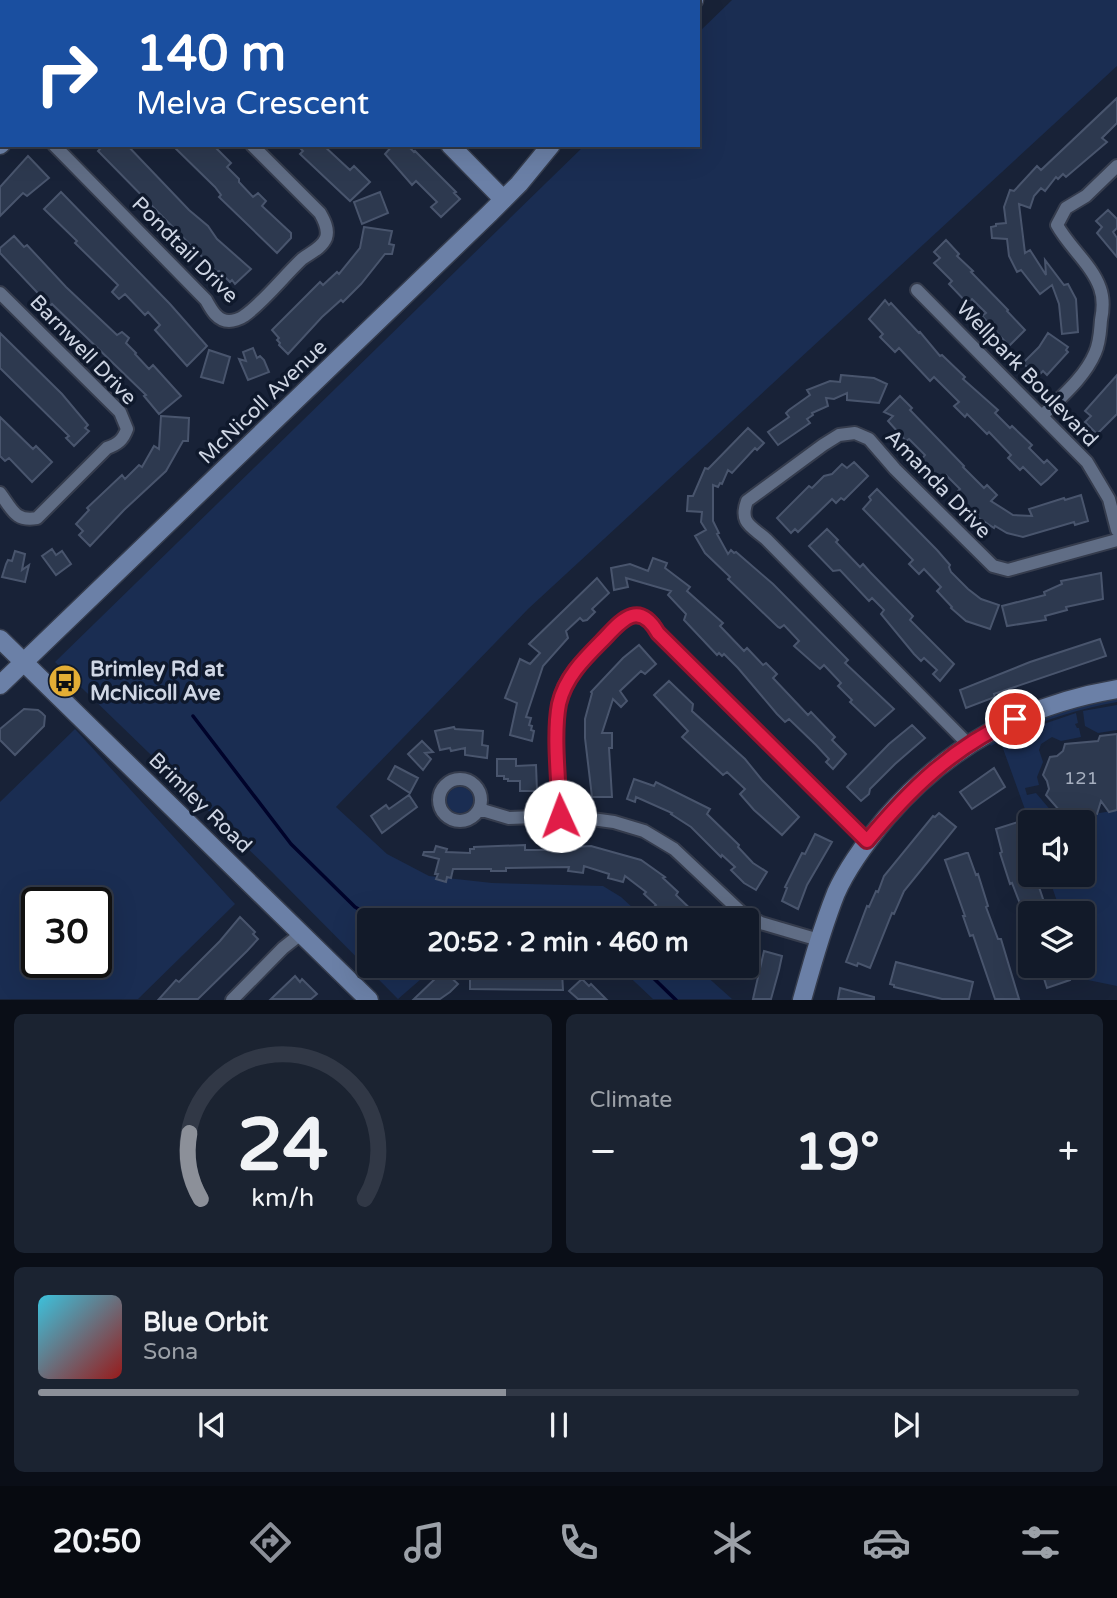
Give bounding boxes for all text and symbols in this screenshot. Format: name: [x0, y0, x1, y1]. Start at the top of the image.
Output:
text: 140 m: [136, 25, 286, 84]
icon: right: [21, 28, 112, 119]
text: Melva Crescent: [136, 85, 369, 123]
street label: Pondtail Drive: [127, 192, 243, 308]
street label: Barnwell Drive: [24, 290, 142, 410]
street label: Wellpark Boulevard: [951, 296, 1103, 452]
street label: McNicoll Avenue: [194, 335, 332, 469]
street label: Amanda Drive: [880, 424, 996, 544]
place label: Brimley Rd at McNicoll Ave: [90, 657, 224, 706]
bus stop icon: Brimley Rd at McNicoll Ave: [46, 662, 84, 700]
pin: [985, 689, 1045, 749]
icon: arrive: [996, 700, 1034, 738]
street label: Brimley Road: [143, 748, 257, 858]
house number: 121: [1064, 767, 1098, 789]
position arrow: [523, 779, 597, 853]
map controls: [1018, 810, 1095, 978]
button: sound: [1018, 810, 1095, 887]
speed limit sign: 30: [21, 887, 112, 978]
button: layers: [1018, 901, 1095, 978]
text: 20:52 · 2 min · 460 m: [427, 927, 689, 958]
text: Climate: [590, 1086, 672, 1114]
text: 24: [237, 1103, 328, 1191]
text: 19°: [795, 1121, 880, 1184]
text: −: [590, 1129, 617, 1175]
text: +: [1058, 1129, 1079, 1175]
text: km/h: [251, 1183, 314, 1213]
text: Blue Orbit: [143, 1307, 268, 1338]
text: Sona: [143, 1338, 198, 1366]
icon: previous: [193, 1406, 231, 1444]
icon: pause: [540, 1406, 578, 1444]
icon: next: [887, 1406, 925, 1444]
icon: directions: [246, 1518, 295, 1567]
icon: music: [400, 1518, 449, 1567]
icon: phone: [554, 1518, 603, 1567]
icon: climate: [708, 1518, 757, 1567]
icon: car: [862, 1518, 911, 1567]
icon: filters: [1016, 1518, 1065, 1567]
text: 20:50: [52, 1523, 141, 1561]

